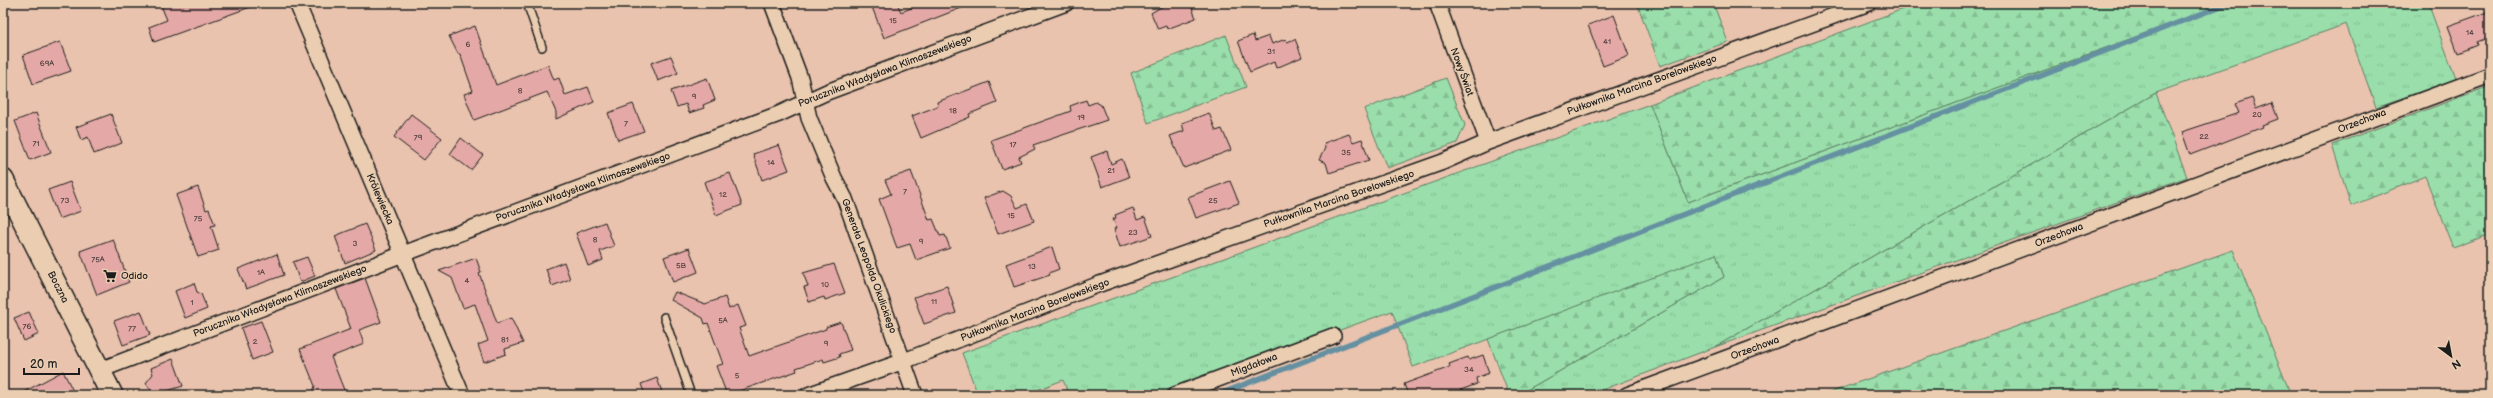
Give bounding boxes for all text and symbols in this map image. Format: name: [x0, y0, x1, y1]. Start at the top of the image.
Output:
house number: 15: [889, 16, 897, 25]
house number: 14: [2466, 28, 2474, 37]
street label: Porucznika Władysława Klimaszewskiego: [797, 32, 974, 110]
house number: 41: [1603, 37, 1611, 46]
house number: 6: [466, 40, 471, 49]
street label: Nowy Świat: [1448, 46, 1476, 98]
house number: 31: [1267, 47, 1275, 56]
street label: Pułkownika Marcina Borelowskiego: [1566, 52, 1719, 118]
house number: 69A: [40, 59, 54, 68]
house number: 8: [518, 86, 523, 95]
house number: 9: [692, 92, 697, 101]
house number: 18: [949, 106, 957, 115]
street label: Orzechowa: [2336, 106, 2388, 136]
house number: 20: [2252, 110, 2262, 119]
house number: 19: [1077, 113, 1085, 122]
house number: 7: [624, 119, 628, 128]
house number: 22: [2199, 132, 2209, 141]
house number: 79: [414, 133, 423, 142]
house number: 71: [32, 139, 40, 148]
house number: 17: [1009, 140, 1017, 149]
house number: 35: [1341, 148, 1351, 157]
street label: Porucznika Władysława Klimaszewskiego: [494, 150, 672, 224]
house number: 14: [767, 158, 775, 167]
house number: 21: [1107, 166, 1115, 175]
street label: Pułkownika Marcina Borelowskiego: [1262, 167, 1416, 230]
street label: Królewiecka: [364, 172, 396, 227]
house number: 7: [903, 187, 907, 196]
house number: 12: [719, 190, 727, 199]
house number: 73: [61, 196, 69, 205]
house number: 25: [1208, 196, 1218, 205]
street label: Generała Leopolda Okulickiego: [839, 197, 899, 335]
house number: 15: [1007, 211, 1015, 220]
house number: 75: [194, 214, 203, 223]
street label: Orzechowa: [2033, 220, 2085, 250]
house number: 23: [1128, 228, 1138, 237]
house number: 8: [593, 235, 598, 244]
house number: 9: [919, 237, 924, 246]
house number: 3: [353, 239, 358, 248]
house number: 75A: [91, 255, 105, 264]
house number: 5B: [676, 261, 687, 270]
street label: Porucznika Władysława Klimaszewskiego: [192, 262, 369, 340]
house number: 13: [1028, 262, 1036, 271]
supermarket icon: Odido: [102, 268, 118, 284]
house number: 1A: [257, 268, 265, 277]
street label: Boczna: [45, 269, 71, 305]
place label: Odido: [121, 270, 148, 282]
house number: 4: [465, 276, 470, 285]
street label: Pułkownika Marcina Borelowskiego: [959, 276, 1111, 344]
house number: 10: [821, 280, 829, 289]
house number: 11: [931, 297, 937, 306]
house number: 1: [190, 298, 194, 307]
house number: 5A: [718, 316, 728, 325]
house number: 76: [23, 322, 32, 331]
house number: 77: [128, 324, 136, 333]
street label: Orzechowa: [1729, 334, 1781, 362]
house number: 81: [501, 335, 509, 344]
north arrow: [2431, 336, 2471, 376]
house number: 2: [253, 337, 258, 346]
house number: 9: [824, 339, 829, 348]
scale bar: [24, 350, 79, 376]
street label: Migdałowa: [1229, 350, 1279, 379]
text: N: [2449, 356, 2463, 372]
text: 20 m: [30, 357, 57, 372]
house number: 34: [1464, 365, 1474, 374]
house number: 5: [735, 371, 740, 380]

